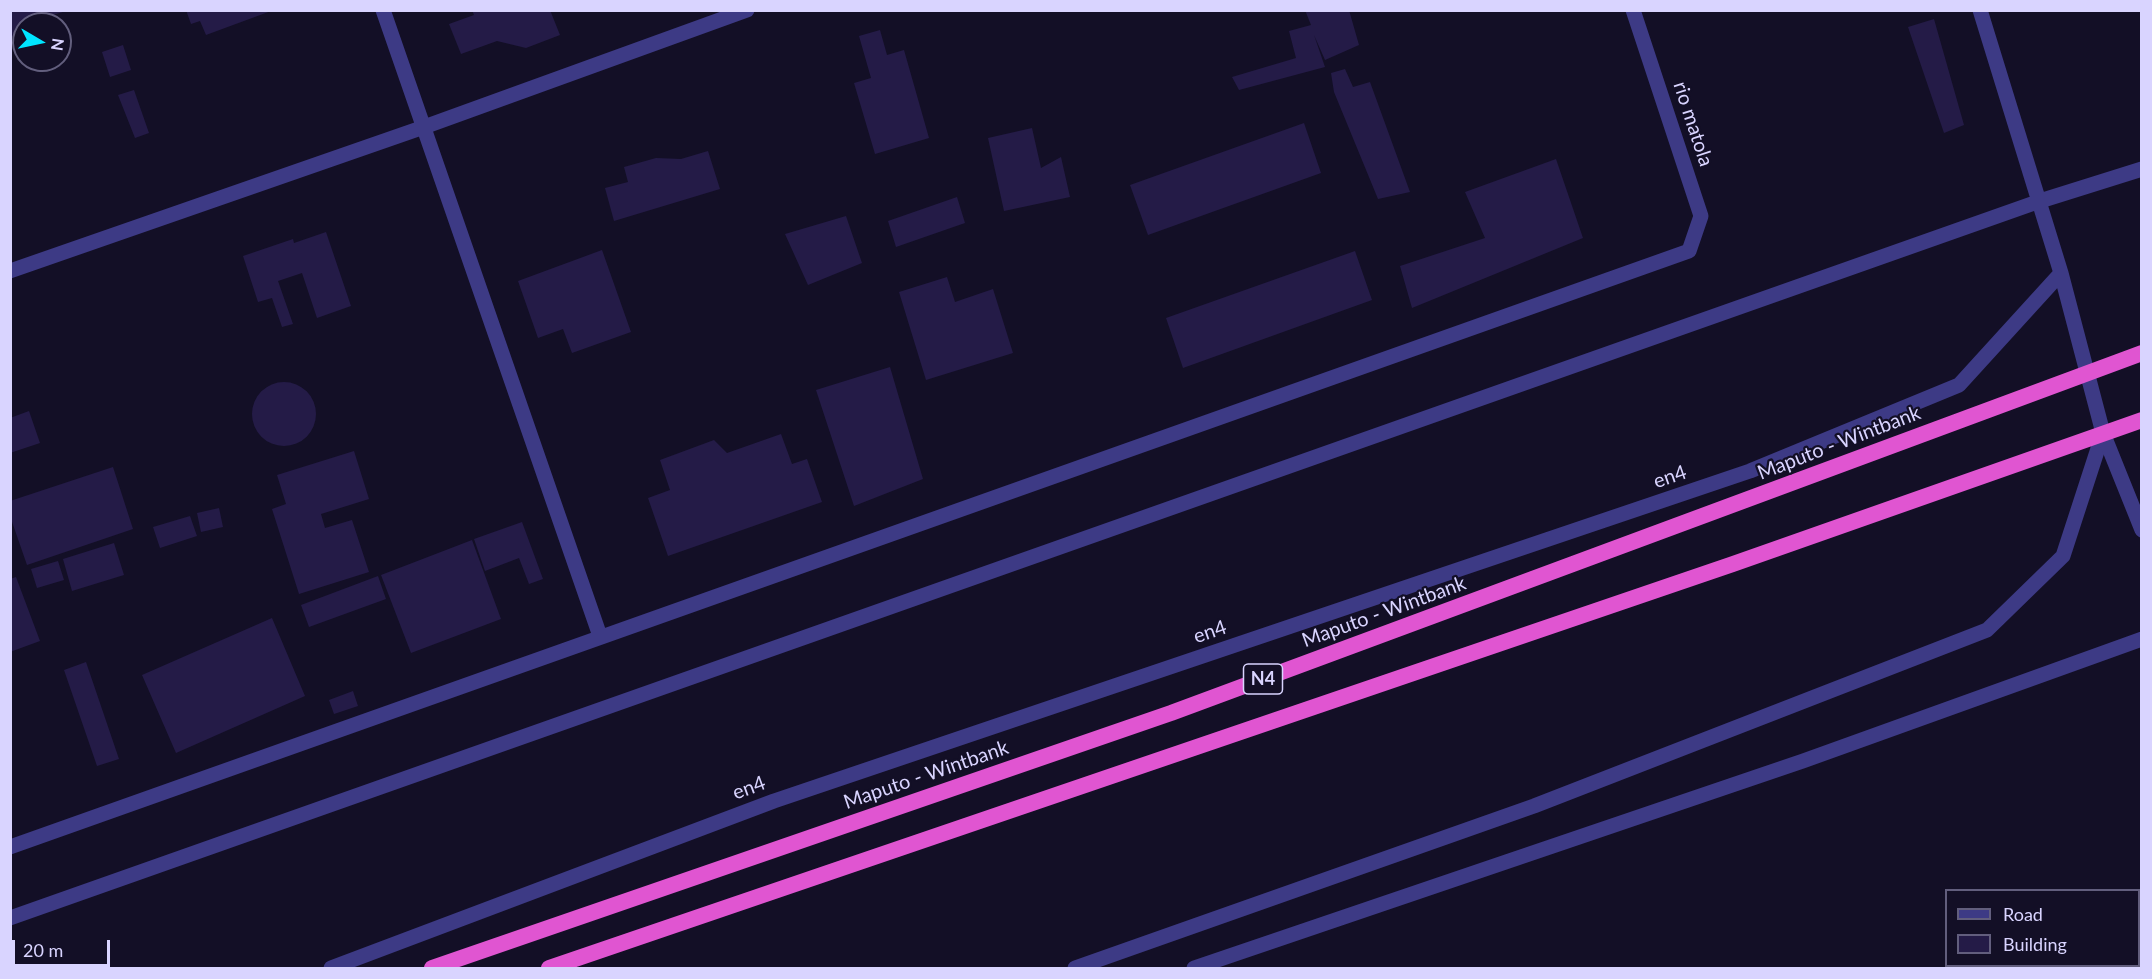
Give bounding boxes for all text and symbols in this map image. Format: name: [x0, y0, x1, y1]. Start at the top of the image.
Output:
north arrow: [12, 12, 72, 72]
text: N: [48, 37, 69, 52]
street label: rio matola: [1668, 78, 1718, 170]
street label: Maputo - Wintbank: [1754, 401, 1924, 485]
street label: en4: [1650, 460, 1690, 494]
street label: Maputo - Wintbank: [1299, 571, 1469, 653]
street label: en4: [1190, 615, 1230, 649]
road number: N4: [1244, 664, 1282, 694]
street label: Maputo - Wintbank: [840, 736, 1012, 814]
street label: en4: [729, 771, 769, 805]
legend: [1945, 889, 2140, 967]
text: Road: [2003, 903, 2043, 925]
scale bar: [15, 928, 112, 966]
text: Building: [2003, 933, 2067, 955]
text: 20 m: [23, 939, 63, 961]

